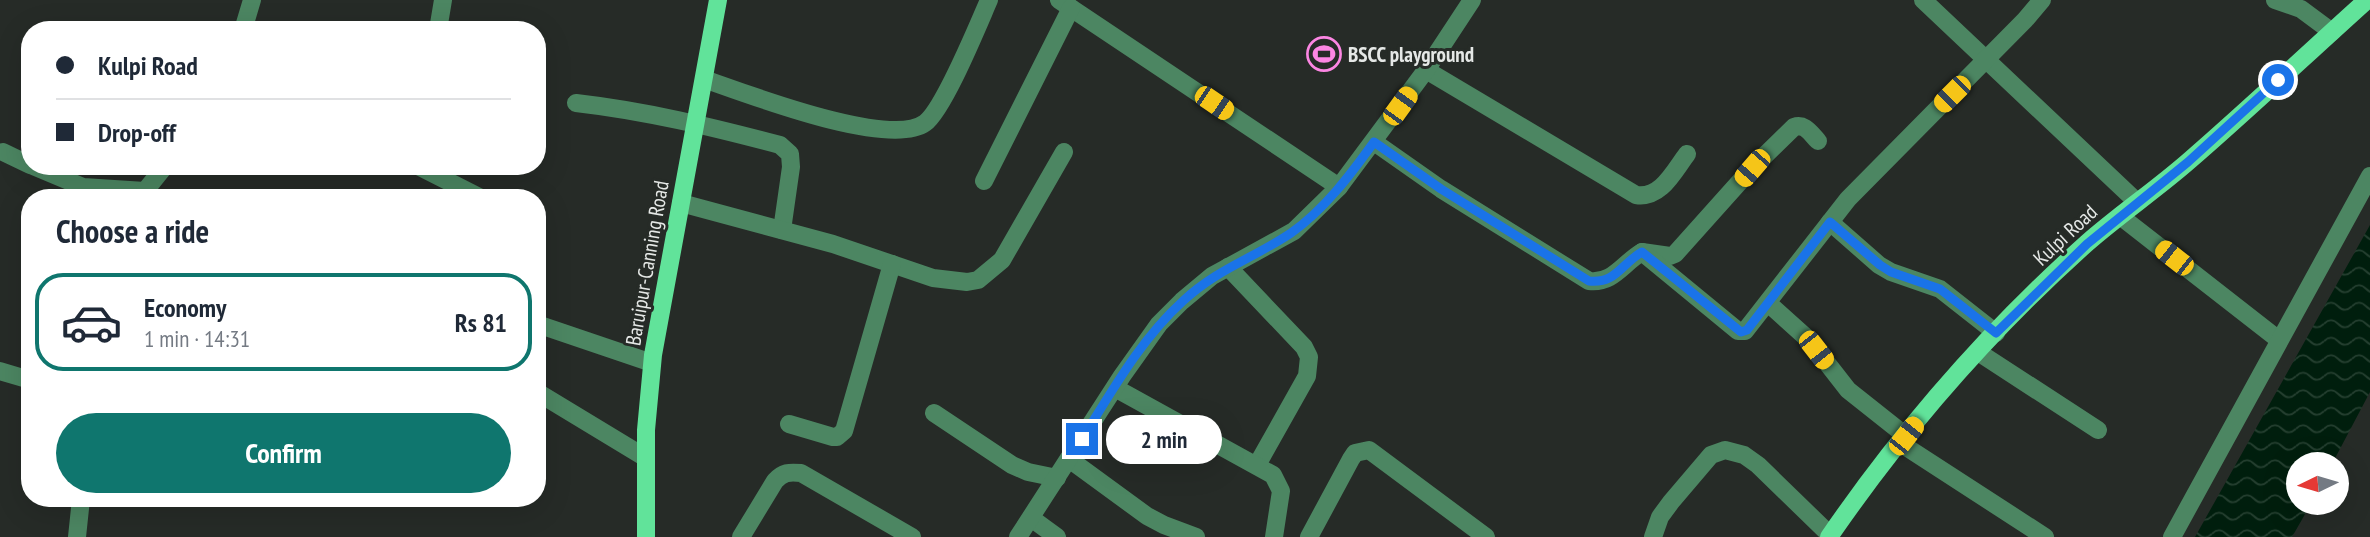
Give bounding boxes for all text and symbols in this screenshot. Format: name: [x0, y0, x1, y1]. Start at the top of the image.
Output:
sports icon: BSCC playground: [1305, 35, 1343, 73]
place label: BSCC playground: [1348, 41, 1474, 68]
text: Kulpi Road: [98, 49, 198, 82]
route start: [2262, 64, 2294, 96]
car: [1930, 72, 1975, 116]
car: [1191, 83, 1238, 123]
car: [1380, 83, 1421, 129]
text: Drop-off: [98, 116, 176, 149]
car: [1731, 145, 1774, 191]
street label: Baruipur-Canning Road: [619, 178, 675, 348]
street label: Kulpi Road: [2027, 199, 2103, 271]
text: Choose a ride: [56, 210, 209, 252]
car: [2151, 237, 2198, 279]
icon: car: [60, 291, 123, 354]
text: Economy: [144, 291, 226, 324]
text: Rs 81: [455, 306, 507, 339]
text: 1 min · 14:31: [144, 324, 250, 353]
car: [1795, 327, 1838, 373]
button: Confirm: [56, 413, 511, 493]
car: [1885, 413, 1928, 459]
callout: 2 min: [1106, 414, 1222, 464]
route end: [1066, 423, 1098, 455]
text: 2 min: [1141, 425, 1187, 454]
north arrow: [2286, 452, 2348, 514]
map controls: [2286, 452, 2349, 515]

